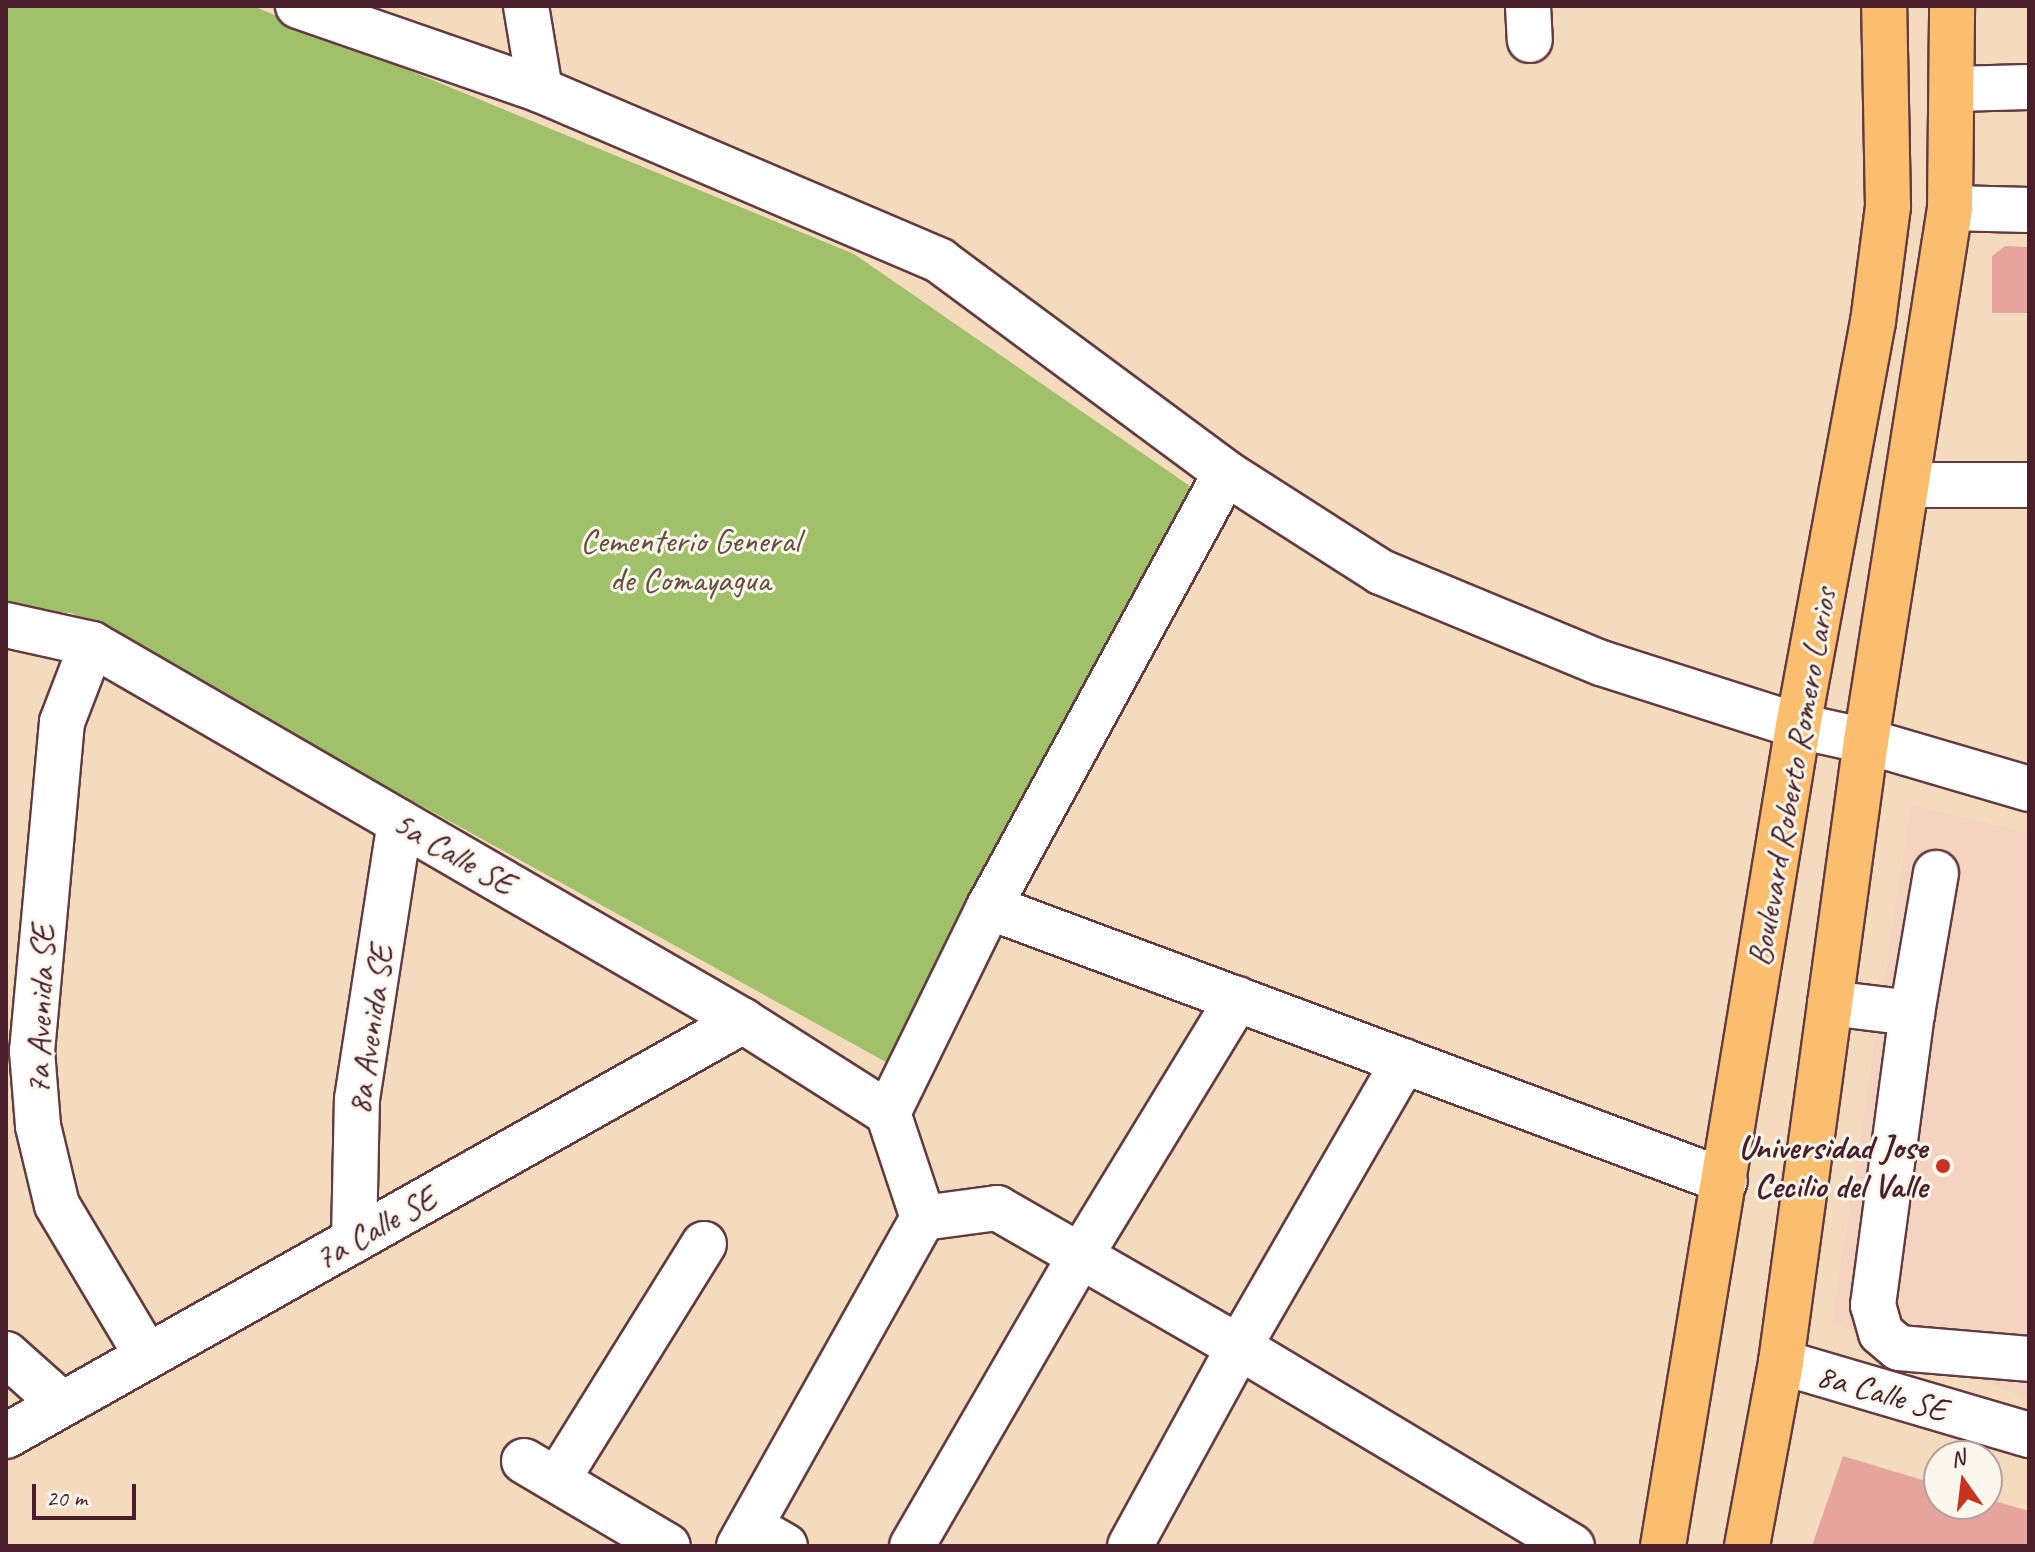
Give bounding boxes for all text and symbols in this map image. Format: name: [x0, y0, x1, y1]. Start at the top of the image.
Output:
park label: Cementerio General de Comayagua: [580, 520, 800, 600]
street label: Boulevard Roberto Romero Larios: [1739, 585, 1845, 969]
street label: 5a Calle SE: [386, 802, 522, 904]
street label: 7a Avenida SE: [17, 925, 63, 1095]
street label: 8a Avenida SE: [338, 944, 402, 1116]
place label: Universidad Jose Cecilio del Valle: [1738, 1126, 1927, 1206]
marker: Universidad Jose Cecilio del Valle: [1934, 1157, 1952, 1175]
street label: 7a Calle SE: [306, 1178, 444, 1278]
street label: 8a Calle SE: [1812, 1354, 1952, 1430]
north arrow: [1923, 1440, 2003, 1520]
text: N: [1948, 1443, 1968, 1474]
scale bar: [36, 1468, 140, 1518]
text: 20 m: [46, 1483, 87, 1513]

